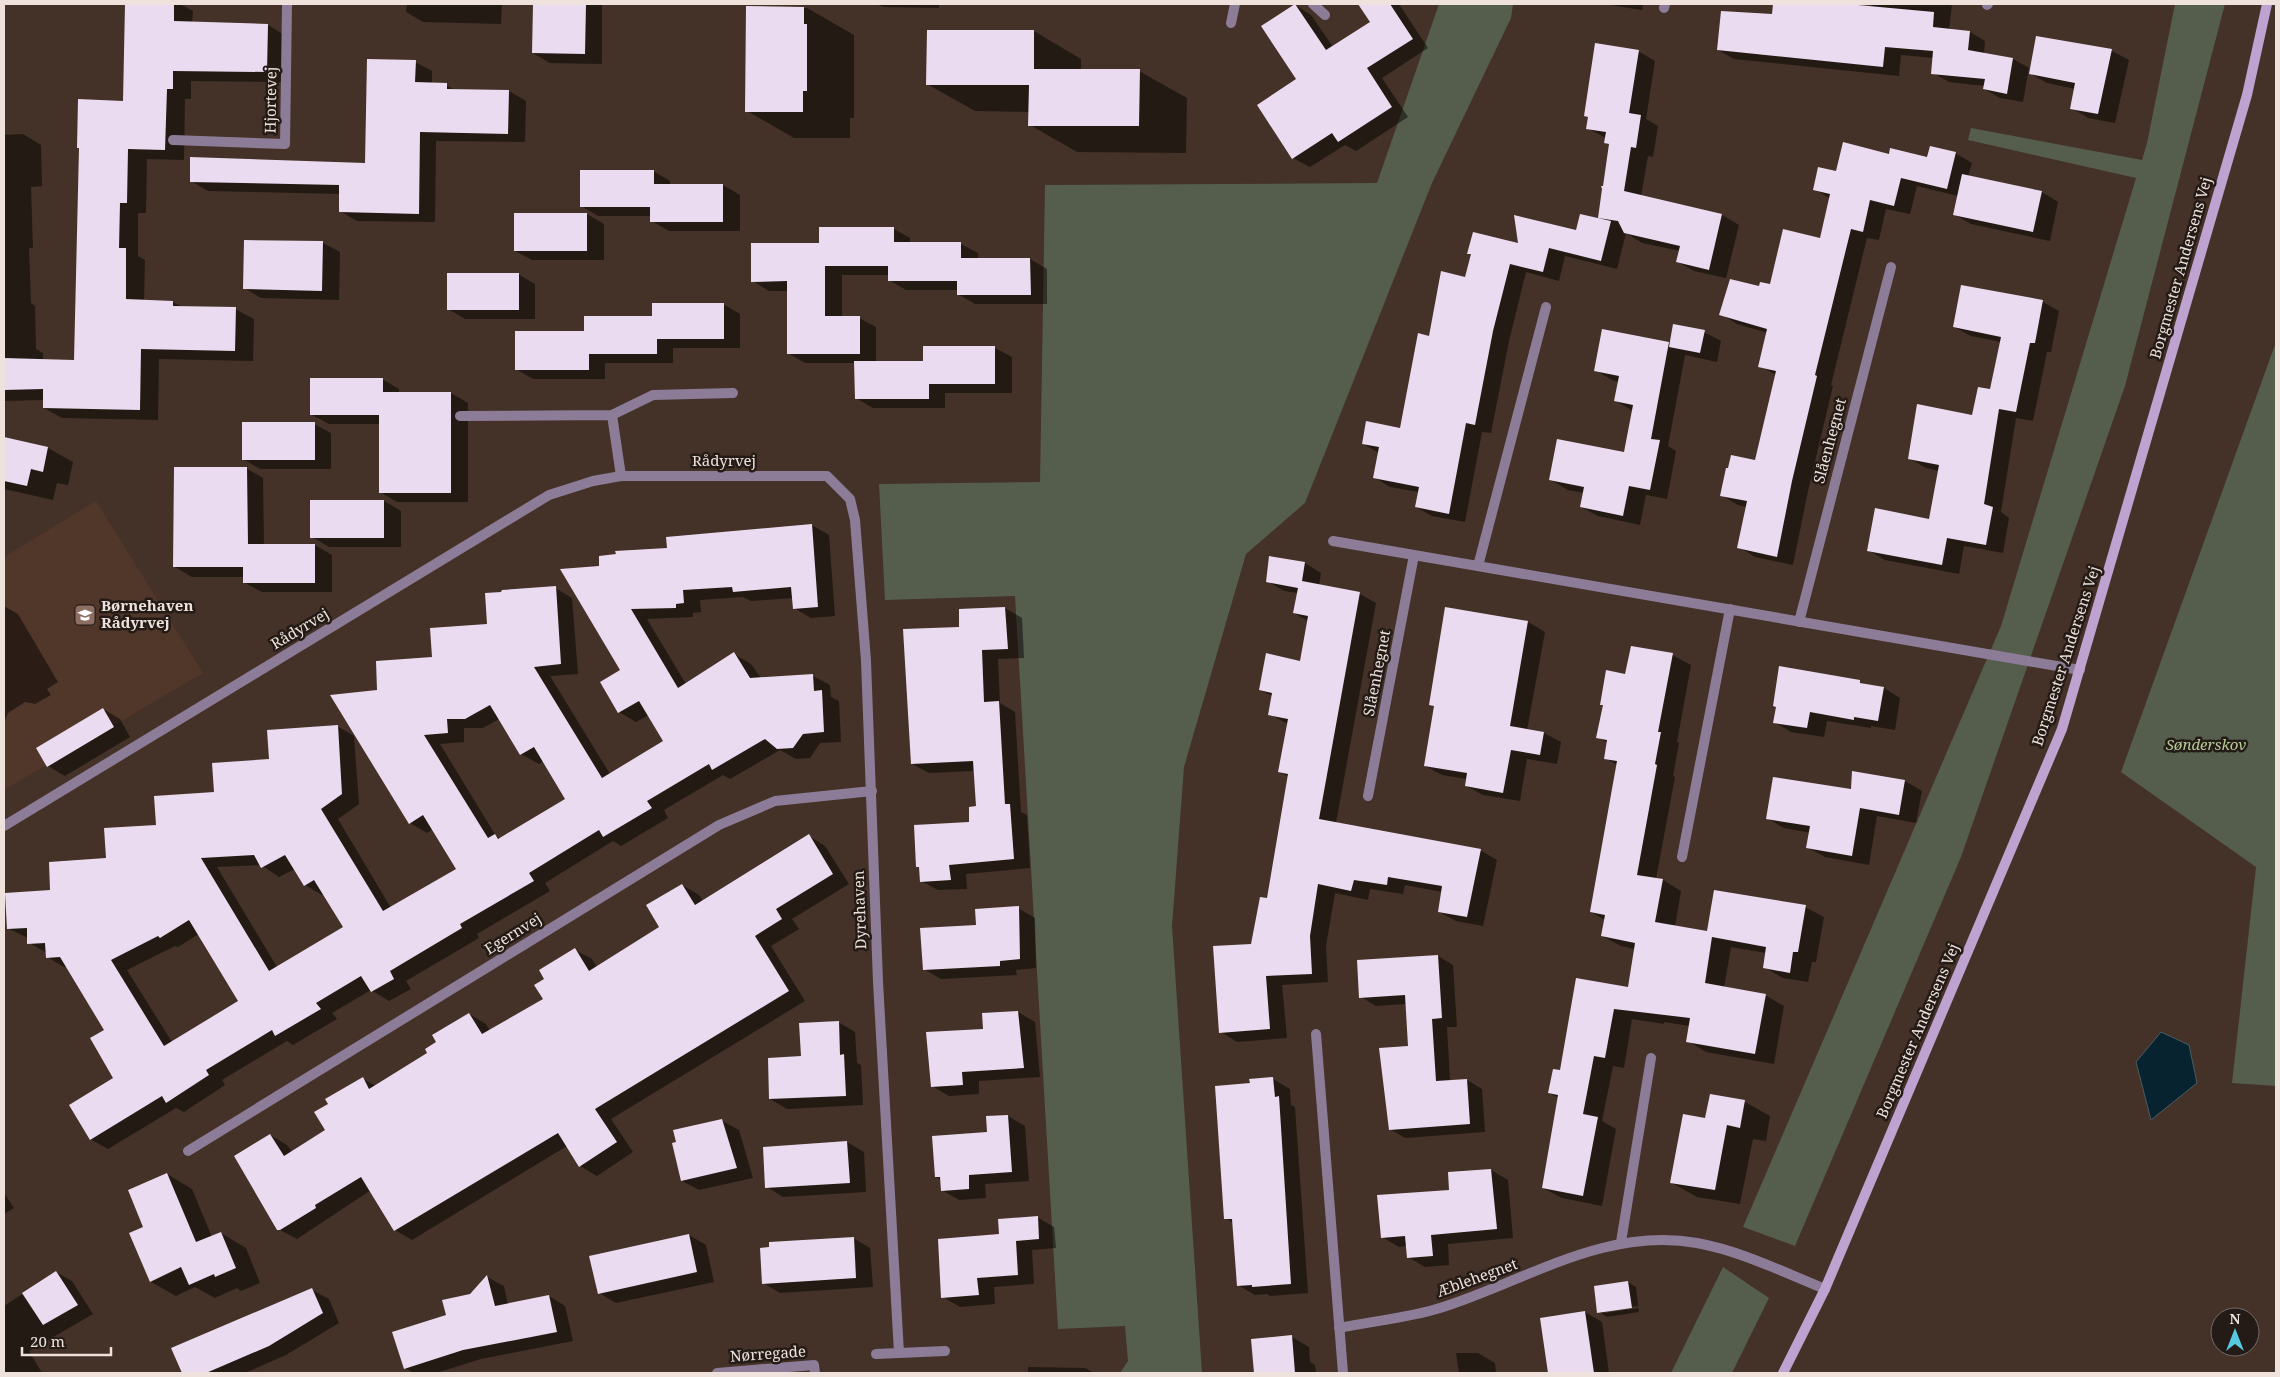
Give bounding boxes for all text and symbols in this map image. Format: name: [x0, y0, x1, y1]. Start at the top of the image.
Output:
street label: Hjortevej: [259, 66, 281, 133]
street label: Borgmester Andersens Vej: [2144, 174, 2216, 361]
street label: Slåenhegnet: [1808, 396, 1850, 486]
street label: Rådyrvej: [692, 450, 756, 470]
street label: Borgmester Andersens Vej: [2026, 563, 2104, 748]
place label: Børnehaven Rådyrvej: [101, 595, 193, 632]
school or university icon: Børnehaven Rådyrvej: [73, 603, 97, 627]
street label: Rådyrvej: [267, 603, 332, 653]
street label: Slåenhegnet: [1358, 628, 1394, 718]
park label: Sønderskov: [2166, 734, 2246, 754]
street label: Dyrehaven: [848, 870, 870, 950]
street label: Egernvej: [480, 908, 545, 958]
street label: Borgmester Andersens Vej: [1871, 940, 1963, 1121]
street label: Æblehegnet: [1433, 1253, 1520, 1301]
north arrow: [2210, 1307, 2260, 1357]
text: N: [2229, 1309, 2241, 1328]
scale bar: [22, 1324, 111, 1356]
text: 20 m: [30, 1331, 65, 1351]
street label: Nørregade: [729, 1340, 807, 1366]

